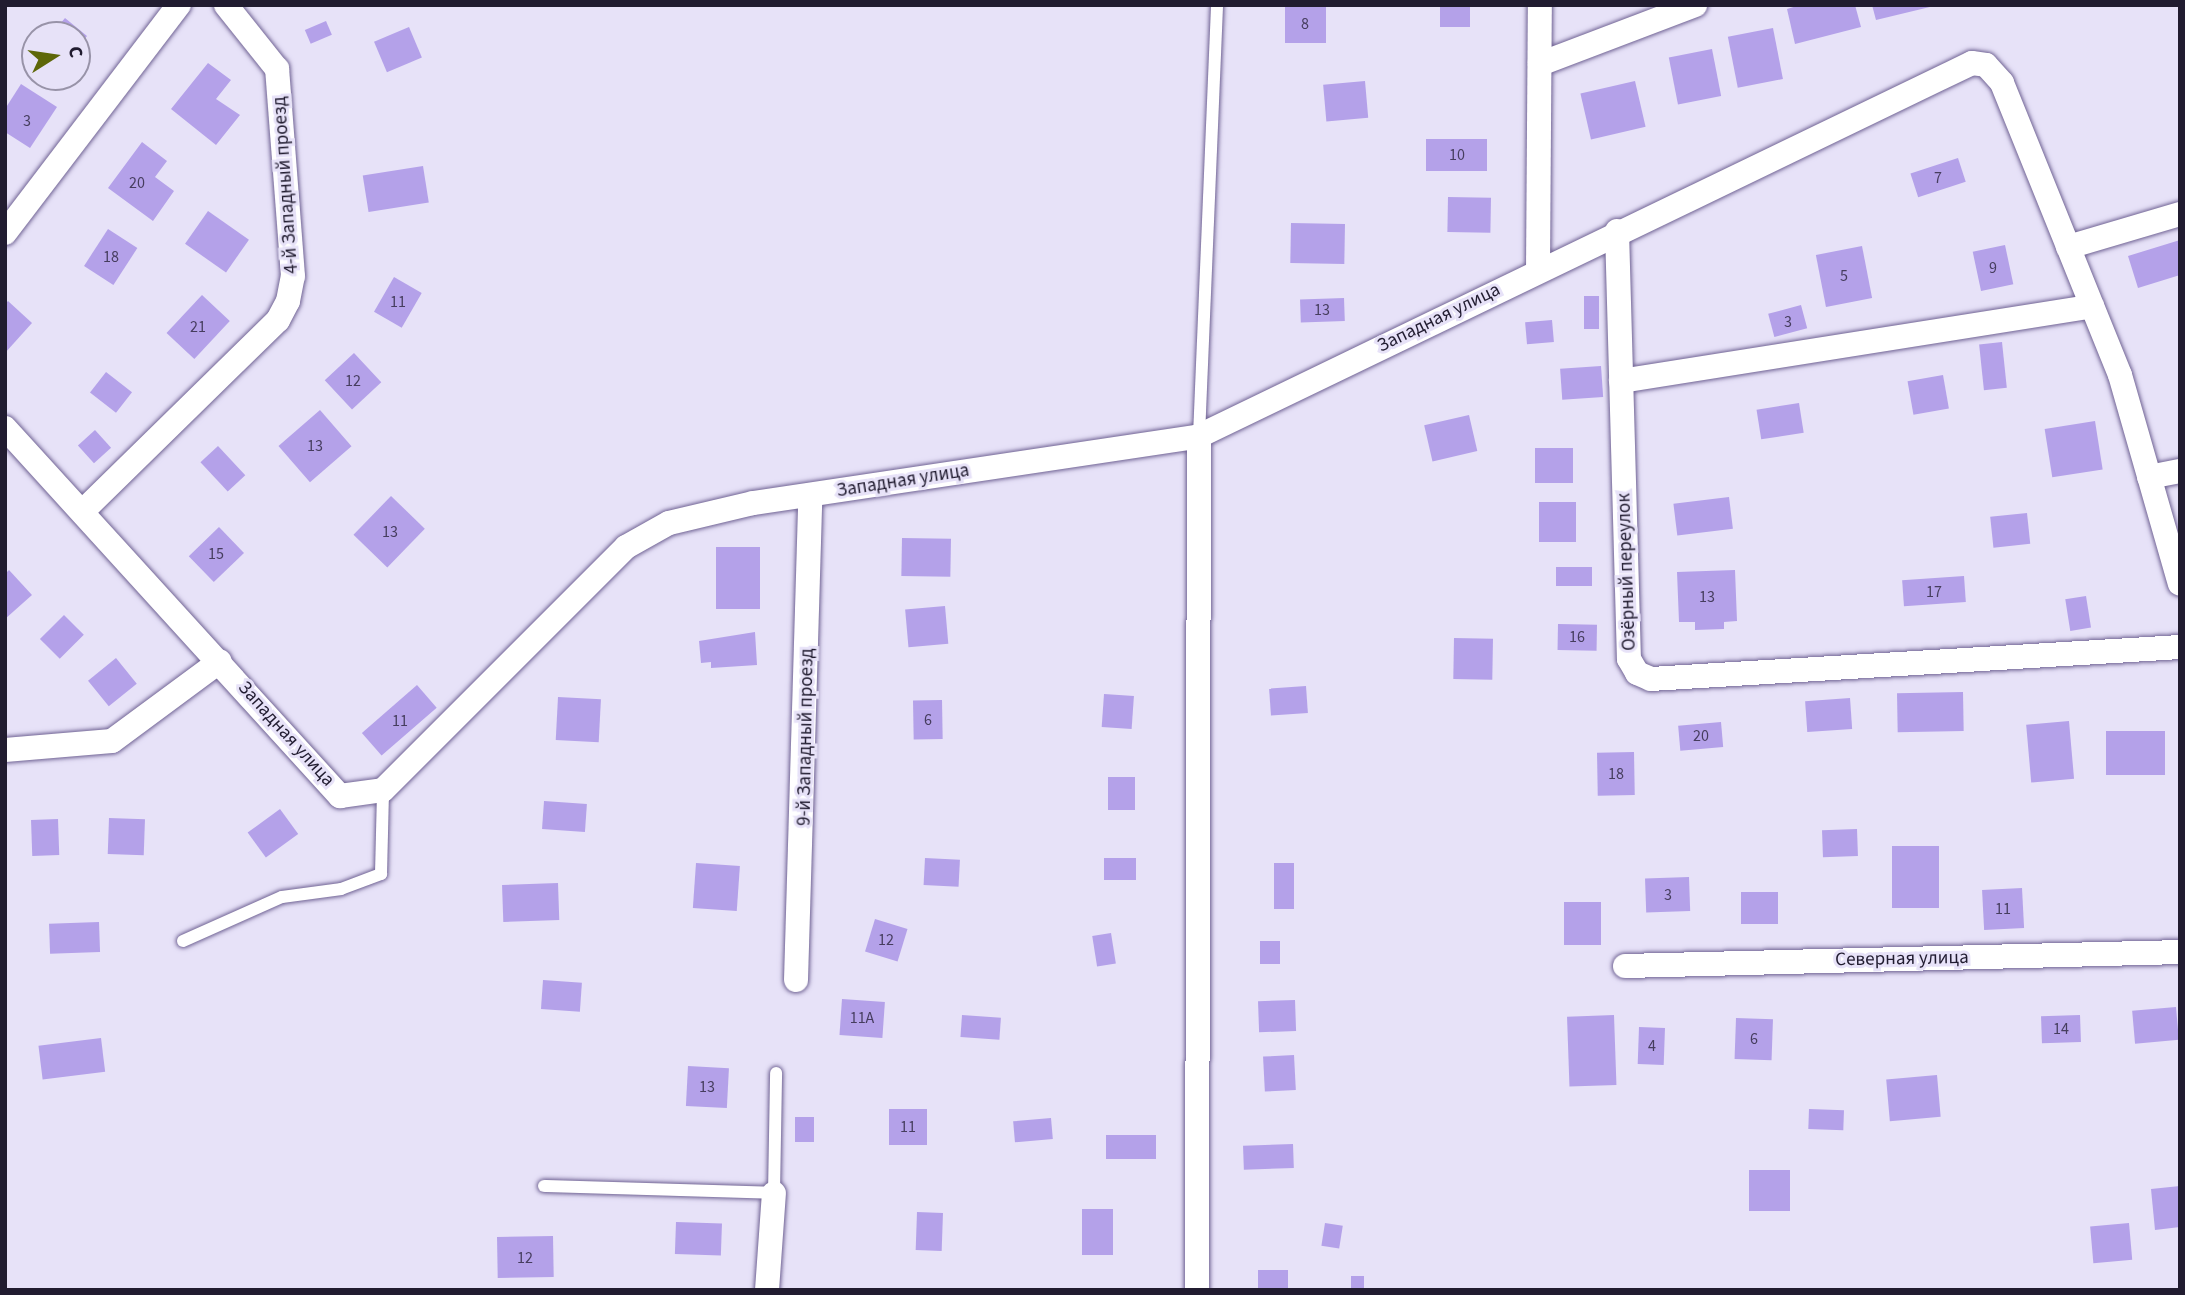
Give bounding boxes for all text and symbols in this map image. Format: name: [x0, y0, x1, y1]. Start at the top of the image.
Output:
house number: 8: [1301, 14, 1309, 34]
north arrow: [21, 21, 91, 91]
text: С: [61, 44, 89, 60]
street label: 4-й Западный проезд: [268, 96, 304, 274]
house number: 3: [23, 111, 31, 131]
house number: 10: [1449, 145, 1465, 165]
house number: 7: [1934, 168, 1942, 188]
house number: 20: [129, 173, 145, 193]
house number: 18: [103, 247, 119, 267]
house number: 9: [1989, 258, 1997, 278]
house number: 5: [1840, 266, 1848, 286]
street label: Западная улица: [1374, 278, 1504, 358]
house number: 11: [390, 292, 406, 312]
house number: 13: [1314, 300, 1330, 320]
house number: 3: [1784, 312, 1792, 332]
house number: 21: [190, 317, 206, 337]
house number: 12: [345, 371, 361, 391]
house number: 13: [307, 436, 323, 456]
street label: Западная улица: [835, 459, 971, 503]
street label: Озёрный переулок: [1613, 493, 1641, 651]
house number: 13: [382, 522, 398, 542]
house number: 15: [208, 544, 224, 564]
house number: 17: [1926, 582, 1942, 602]
house number: 13: [1699, 587, 1715, 607]
house number: 16: [1569, 627, 1585, 647]
street label: 9-й Западный проезд: [793, 648, 819, 826]
street label: Западная улица: [233, 677, 339, 791]
house number: 6: [924, 710, 932, 730]
house number: 11: [392, 711, 408, 731]
house number: 20: [1693, 726, 1709, 746]
house number: 18: [1608, 764, 1624, 784]
house number: 3: [1664, 885, 1672, 905]
house number: 11: [1995, 899, 2011, 919]
house number: 12: [878, 930, 894, 950]
street label: Северная улица: [1835, 946, 1969, 972]
house number: 11А: [850, 1008, 874, 1028]
house number: 14: [2053, 1019, 2069, 1039]
house number: 6: [1750, 1029, 1758, 1049]
house number: 4: [1648, 1036, 1656, 1056]
house number: 13: [699, 1077, 715, 1097]
house number: 11: [900, 1117, 916, 1137]
house number: 12: [517, 1248, 533, 1268]

